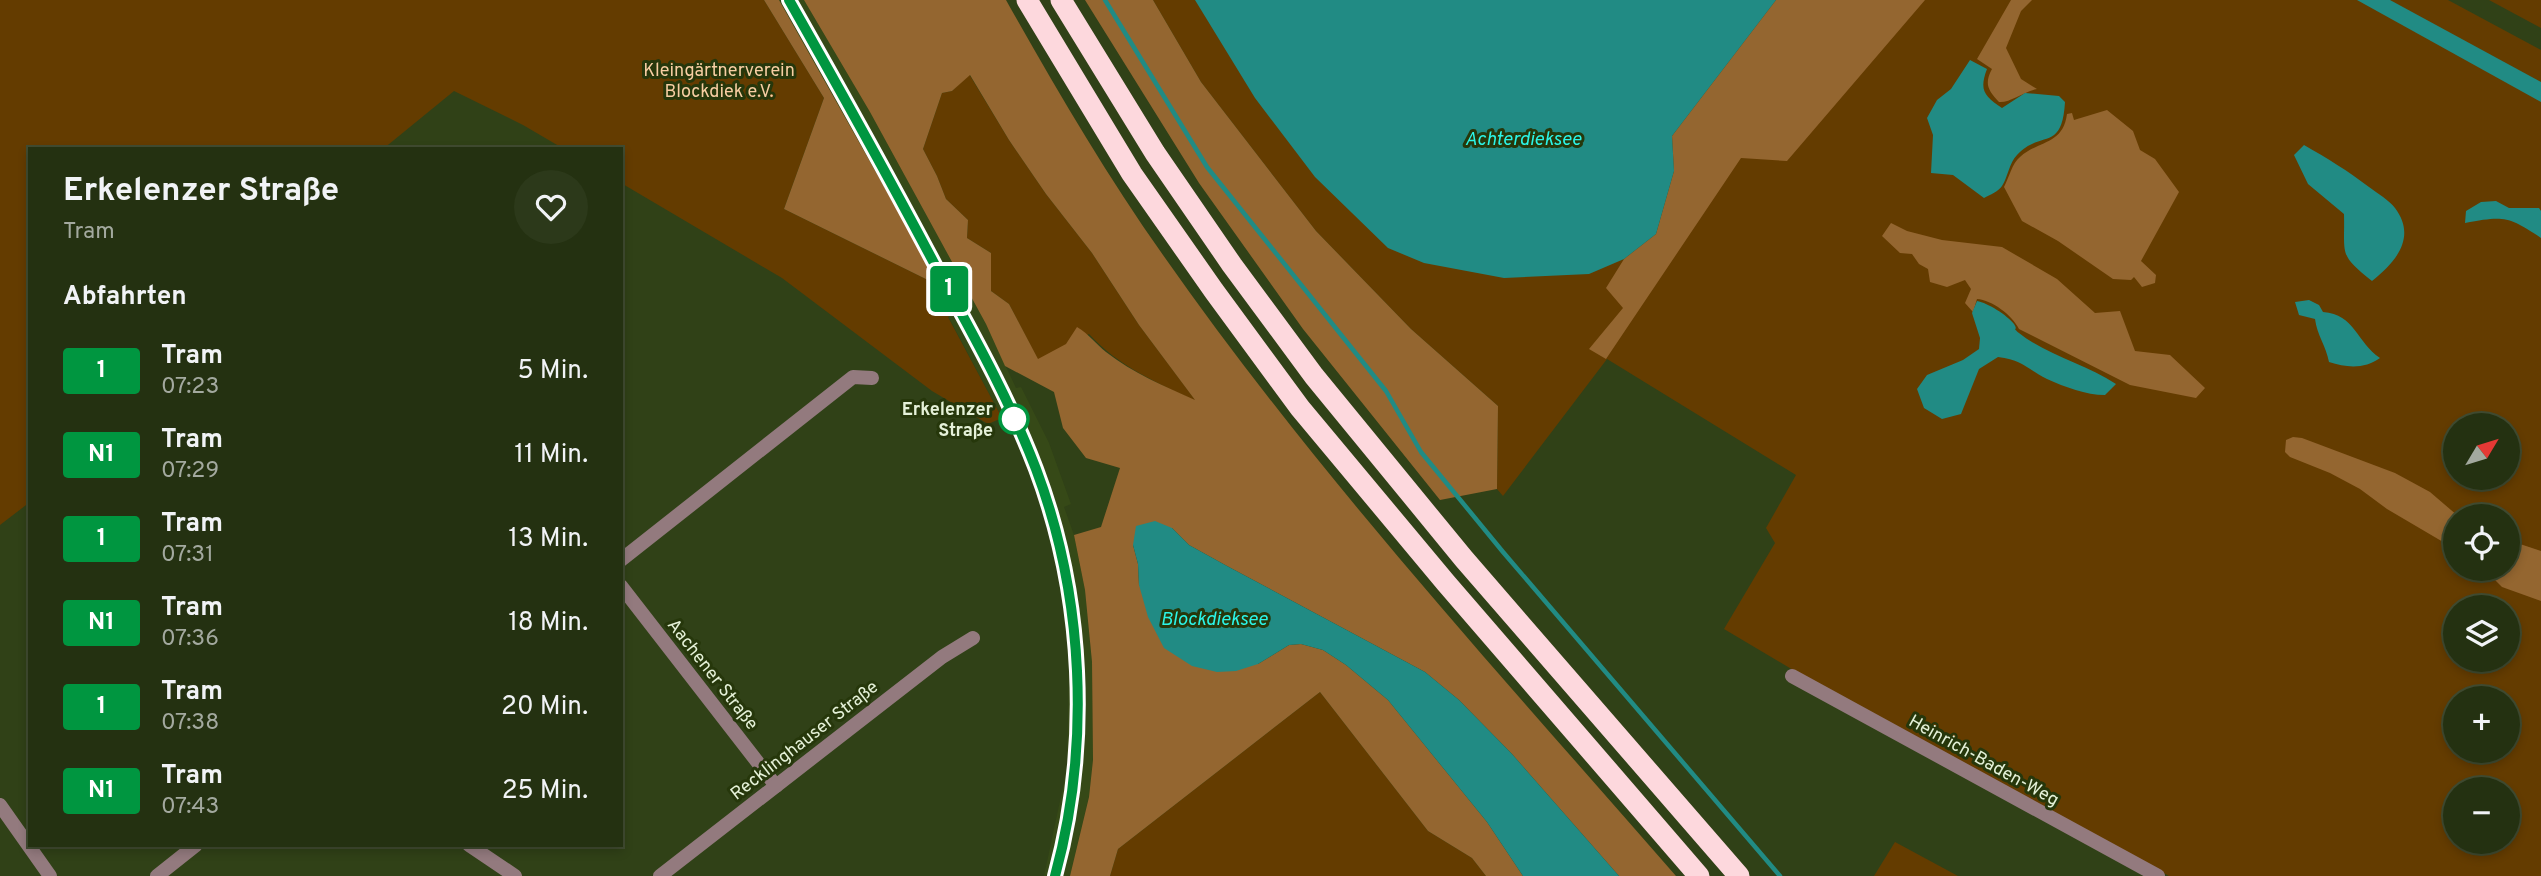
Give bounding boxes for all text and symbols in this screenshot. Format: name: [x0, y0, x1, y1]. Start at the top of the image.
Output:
park label: Kleingärtnerverein Blockdiek e.V.: [643, 60, 795, 104]
water label: Achterdieksee: [1465, 128, 1581, 152]
button: heart: [514, 170, 588, 244]
text: Erkelenzer Straße: [63, 171, 339, 213]
text: Tram: [63, 218, 115, 247]
line badge: 1: [926, 266, 972, 312]
text: 1: [944, 274, 954, 304]
text: Abfahrten: [63, 281, 187, 314]
text: Tram: [161, 340, 223, 373]
text: 5 Min.: [518, 355, 588, 388]
text: 1: [97, 356, 106, 386]
text: 07:23: [161, 373, 219, 402]
place label: Erkelenzer Straße: [902, 399, 994, 443]
marker: Erkelenzer Straße: [999, 404, 1029, 434]
north arrow: [2443, 413, 2520, 490]
map controls: [2443, 413, 2520, 854]
text: Tram: [161, 424, 223, 457]
text: 11 Min.: [514, 439, 588, 472]
text: N1: [88, 440, 115, 470]
text: 07:29: [161, 457, 219, 486]
button: locate: [2443, 504, 2520, 581]
text: Tram: [161, 508, 223, 541]
text: 13 Min.: [508, 523, 588, 556]
text: 1: [97, 524, 106, 554]
text: 07:31: [161, 541, 214, 570]
text: Tram: [161, 592, 223, 625]
button: layers: [2443, 595, 2520, 672]
text: 18 Min.: [508, 607, 588, 640]
text: N1: [88, 608, 115, 638]
water label: Blockdieksee: [1160, 608, 1268, 632]
street label: Aachener Straße: [661, 615, 762, 735]
text: 07:36: [161, 625, 219, 654]
text: Tram: [161, 676, 223, 709]
street label: Recklinghauser Straße: [726, 676, 884, 806]
button: +: [2443, 686, 2520, 763]
text: 20 Min.: [501, 691, 588, 724]
text: 1: [97, 692, 106, 722]
text: 07:38: [161, 709, 219, 738]
street label: Heinrich-Baden-Weg: [1904, 710, 2063, 812]
text: Tram: [161, 760, 223, 793]
text: 25 Min.: [502, 775, 588, 808]
text: N1: [88, 776, 115, 806]
button: −: [2443, 777, 2520, 854]
text: 07:43: [161, 793, 219, 822]

